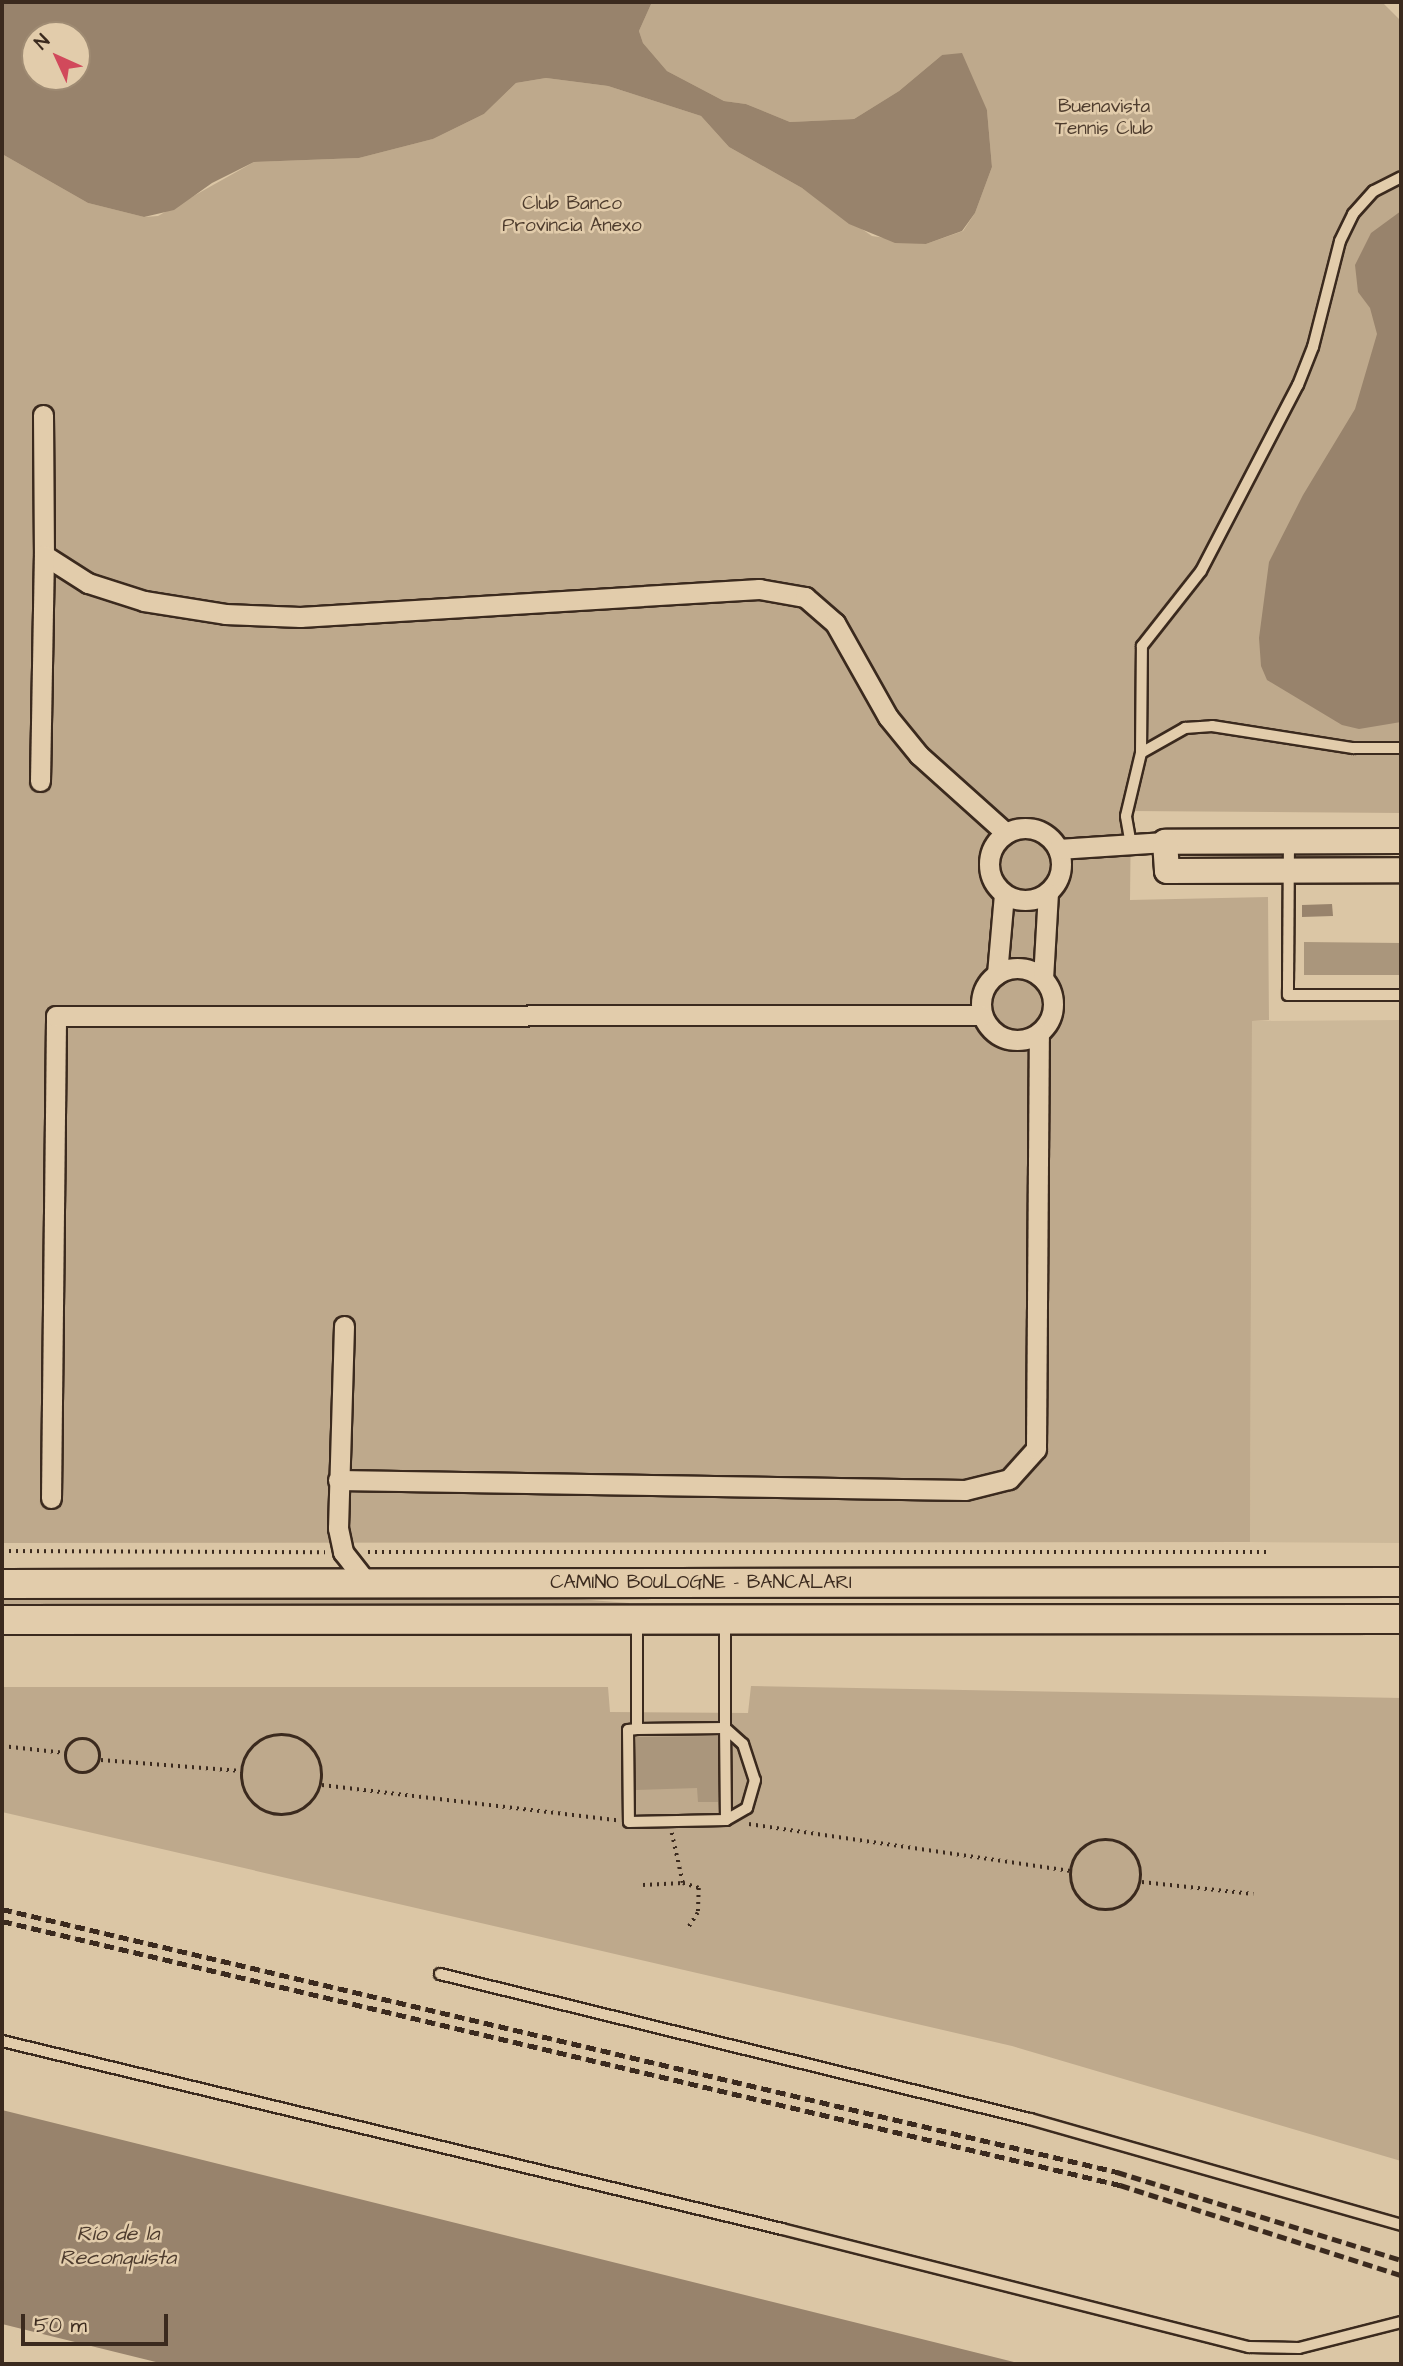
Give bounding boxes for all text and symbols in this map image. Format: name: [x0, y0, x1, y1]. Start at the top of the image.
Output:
north arrow: [21, 21, 91, 91]
text: N: [28, 28, 56, 56]
park label: Buenavista Tennis Club: [1055, 96, 1153, 140]
park label: Club Banco Provincia Anexo: [502, 193, 642, 237]
street label: CAMINO BOULOGNE - BANCALARI: [550, 1572, 852, 1594]
water label: Río de la Reconquista: [60, 2221, 176, 2271]
scale bar: [24, 2300, 172, 2344]
text: 50 m: [34, 2311, 87, 2340]

